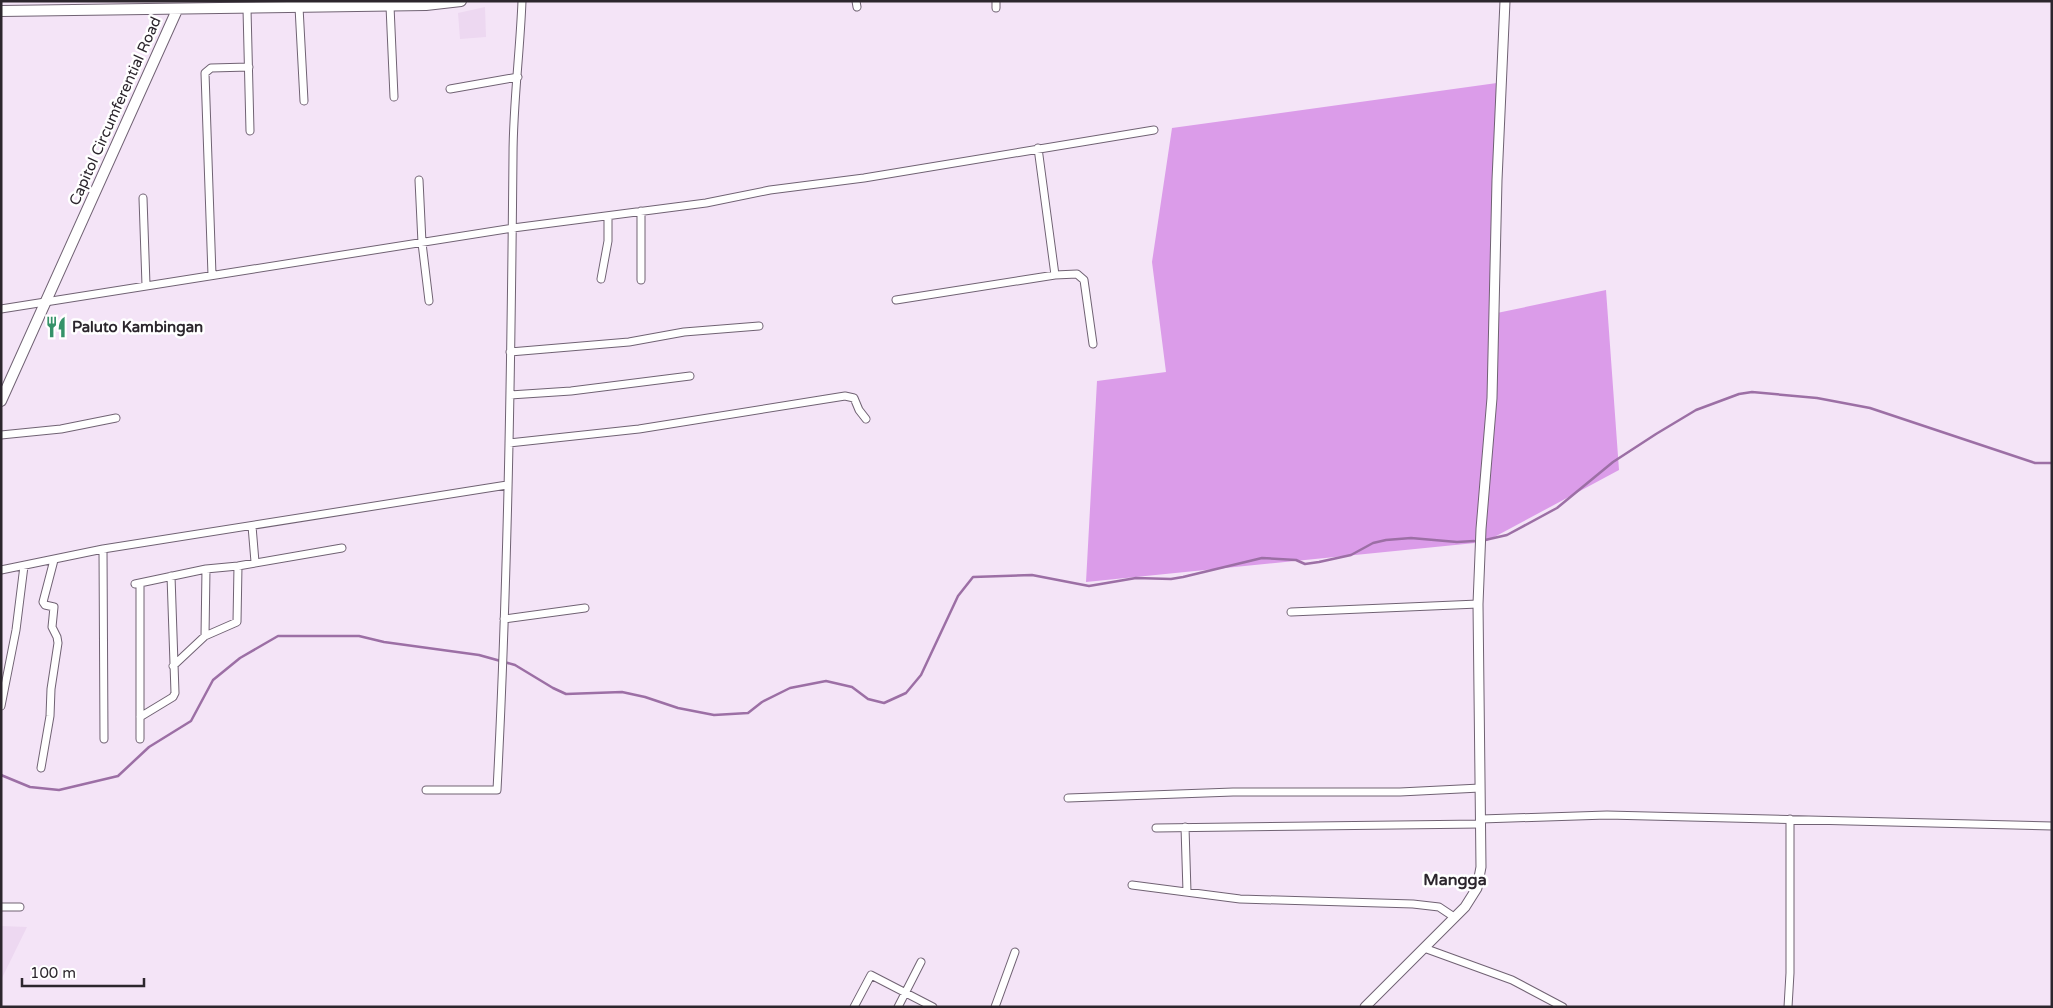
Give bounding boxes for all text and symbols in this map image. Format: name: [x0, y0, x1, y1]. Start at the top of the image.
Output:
street label: Capitol Circumferential Road: [65, 14, 165, 208]
restaurant icon: Paluto Kambingan: [43, 314, 69, 340]
place label: Paluto Kambingan: [72, 318, 203, 337]
district label: Mangga: [1423, 870, 1487, 890]
scale bar: [22, 956, 145, 988]
text: 100 m: [30, 964, 76, 982]

